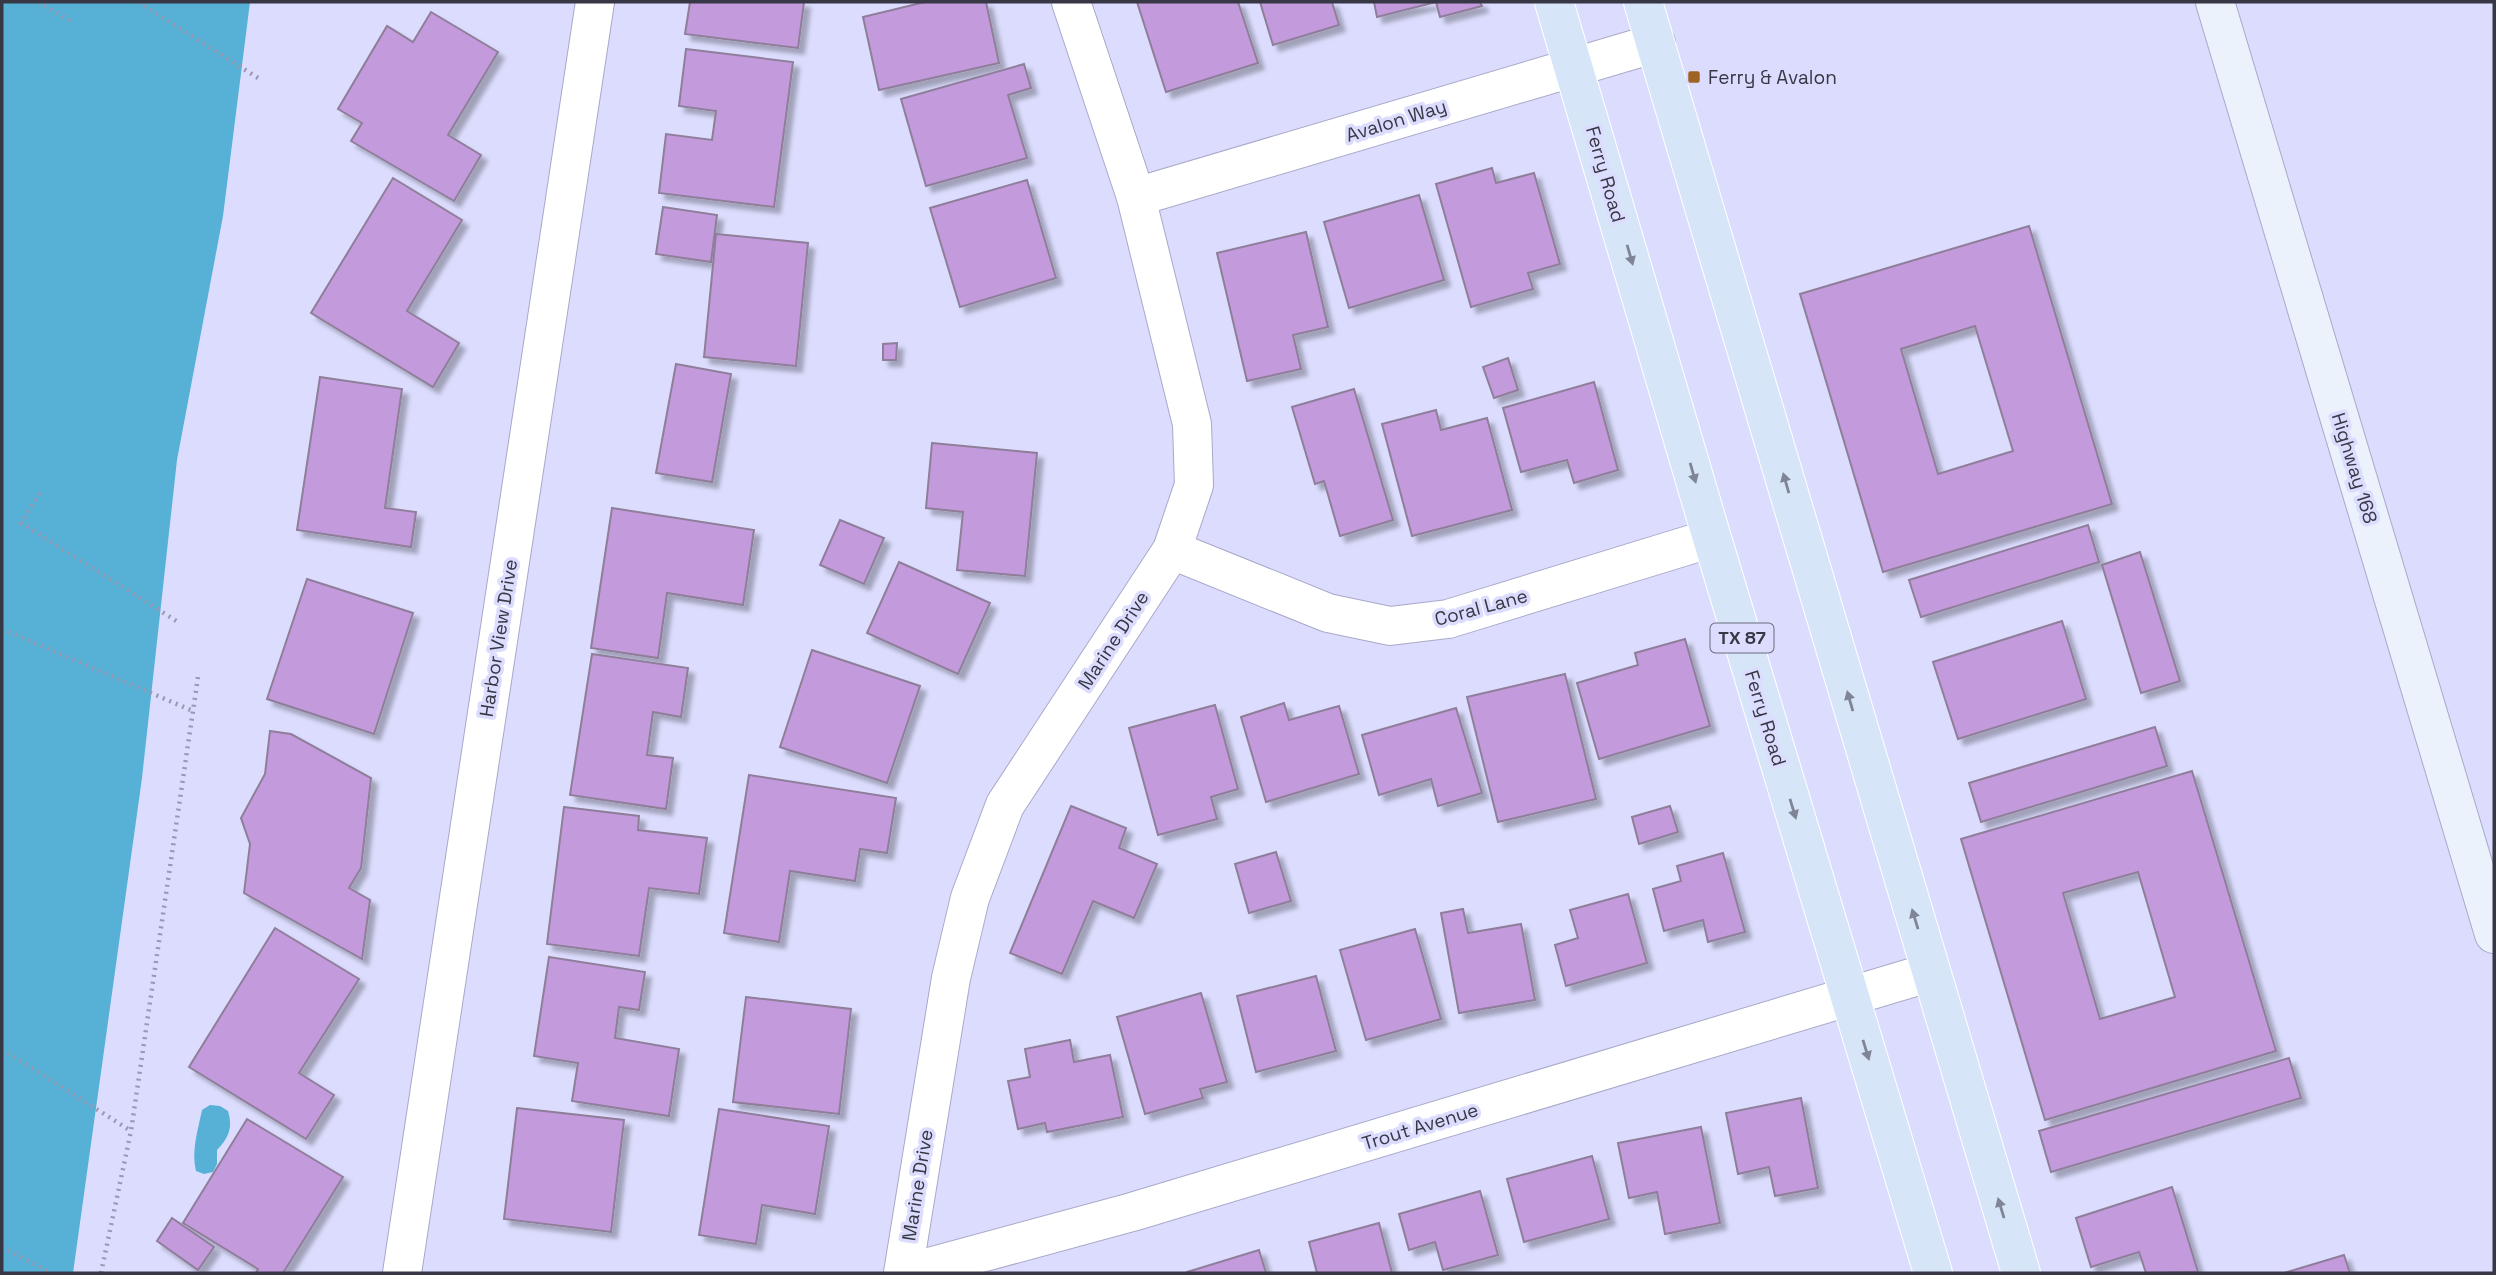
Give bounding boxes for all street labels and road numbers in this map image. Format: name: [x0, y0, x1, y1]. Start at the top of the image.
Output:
street label: Avalon Way: [1343, 93, 1450, 148]
street label: Ferry Road: [1580, 123, 1631, 225]
street label: Highway 168: [2326, 410, 2383, 527]
street label: Harbor View Drive: [474, 557, 523, 719]
street label: Coral Lane: [1432, 583, 1530, 632]
street label: Marine Drive: [1072, 586, 1155, 694]
road number: TX 87: [1710, 624, 1774, 652]
street label: Ferry Road: [1739, 667, 1792, 769]
street label: Trout Avenue: [1359, 1097, 1481, 1156]
street label: Marine Drive: [896, 1128, 939, 1243]

